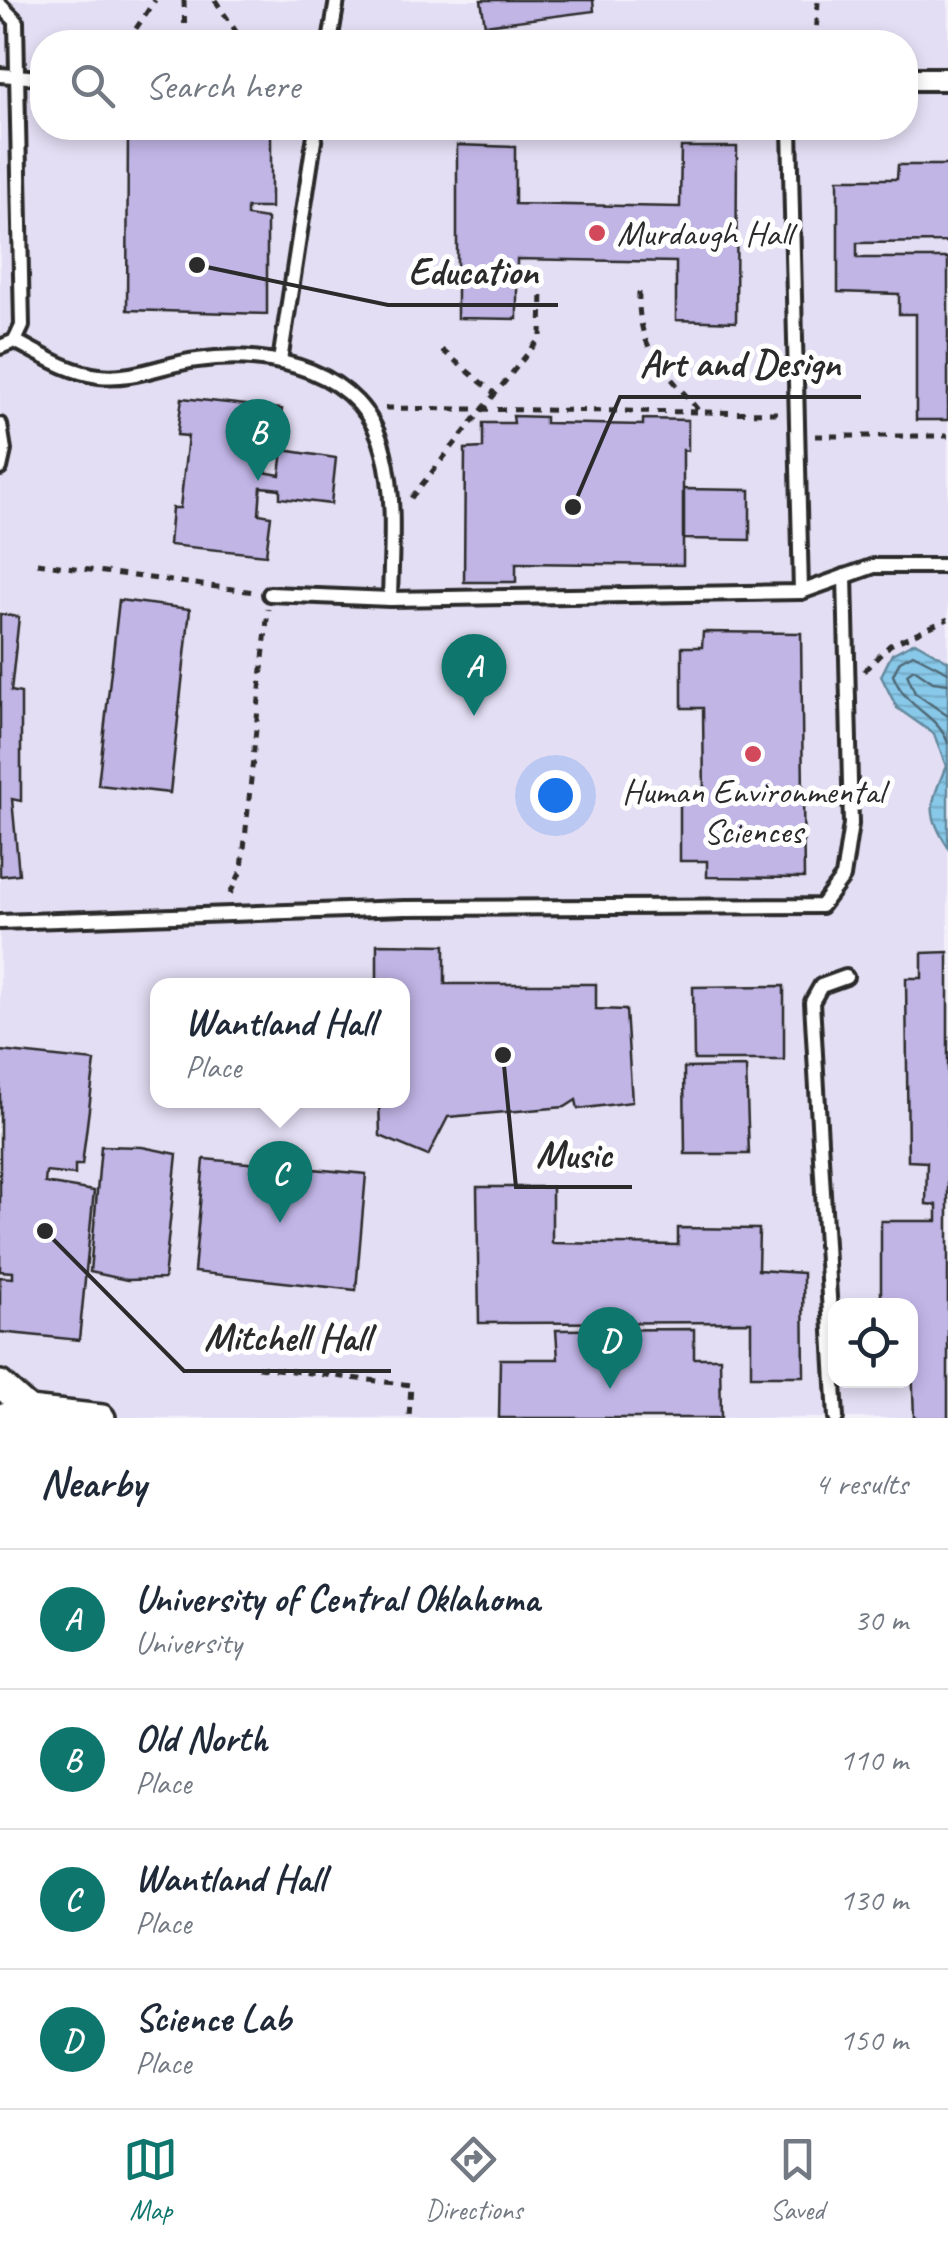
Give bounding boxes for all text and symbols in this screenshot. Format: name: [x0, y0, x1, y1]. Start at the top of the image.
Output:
search box: [30, 30, 918, 140]
icon: search: [65, 58, 120, 113]
text: Search here: [145, 62, 300, 109]
place label: Murdaugh Hall: [617, 211, 798, 256]
marker: Murdaugh Hall: [586, 222, 608, 244]
callout: Education: [388, 237, 558, 305]
text: Education: [408, 248, 539, 295]
callout: Art and Design: [620, 329, 861, 397]
text: Art and Design: [640, 340, 842, 387]
pin: B: [226, 398, 290, 481]
pin: A: [442, 634, 506, 716]
marker: Human Environmental Sciences: [742, 743, 764, 765]
place label: Human Environmental Sciences: [622, 769, 890, 854]
your location: [530, 770, 581, 821]
popup: [150, 978, 410, 1108]
text: Wantland Hall: [185, 999, 375, 1046]
text: Place: [185, 1046, 241, 1087]
callout: Music: [516, 1119, 632, 1187]
text: Music: [536, 1131, 613, 1178]
pin: C: [248, 1140, 312, 1223]
map controls: [828, 1298, 918, 1388]
button: locate: [828, 1298, 918, 1388]
callout: Mitchell Hall: [184, 1303, 391, 1371]
pin: D: [578, 1306, 642, 1389]
text: Mitchell Hall: [204, 1314, 377, 1361]
text: Nearby: [40, 1457, 146, 1510]
text: 4 results: [814, 1463, 908, 1504]
text: University of Central Oklahoma: [135, 1575, 539, 1622]
text: A: [64, 1599, 81, 1640]
text: 30 m: [854, 1599, 908, 1640]
text: University: [135, 1622, 242, 1663]
text: Old North: [135, 1715, 267, 1762]
text: B: [64, 1739, 81, 1780]
text: 110 m: [839, 1739, 908, 1780]
text: Place: [135, 1762, 191, 1803]
text: Wantland Hall: [135, 1855, 325, 1902]
text: C: [65, 1879, 80, 1920]
text: 130 m: [839, 1879, 908, 1920]
text: Place: [135, 1902, 191, 1943]
text: Science Lab: [135, 1995, 291, 2042]
text: D: [63, 2019, 82, 2060]
text: 150 m: [839, 2019, 908, 2060]
text: Place: [135, 2042, 191, 2083]
tab: Map: [123, 2132, 178, 2227]
tab: Directions: [425, 2132, 523, 2227]
tab: Saved: [770, 2132, 825, 2227]

